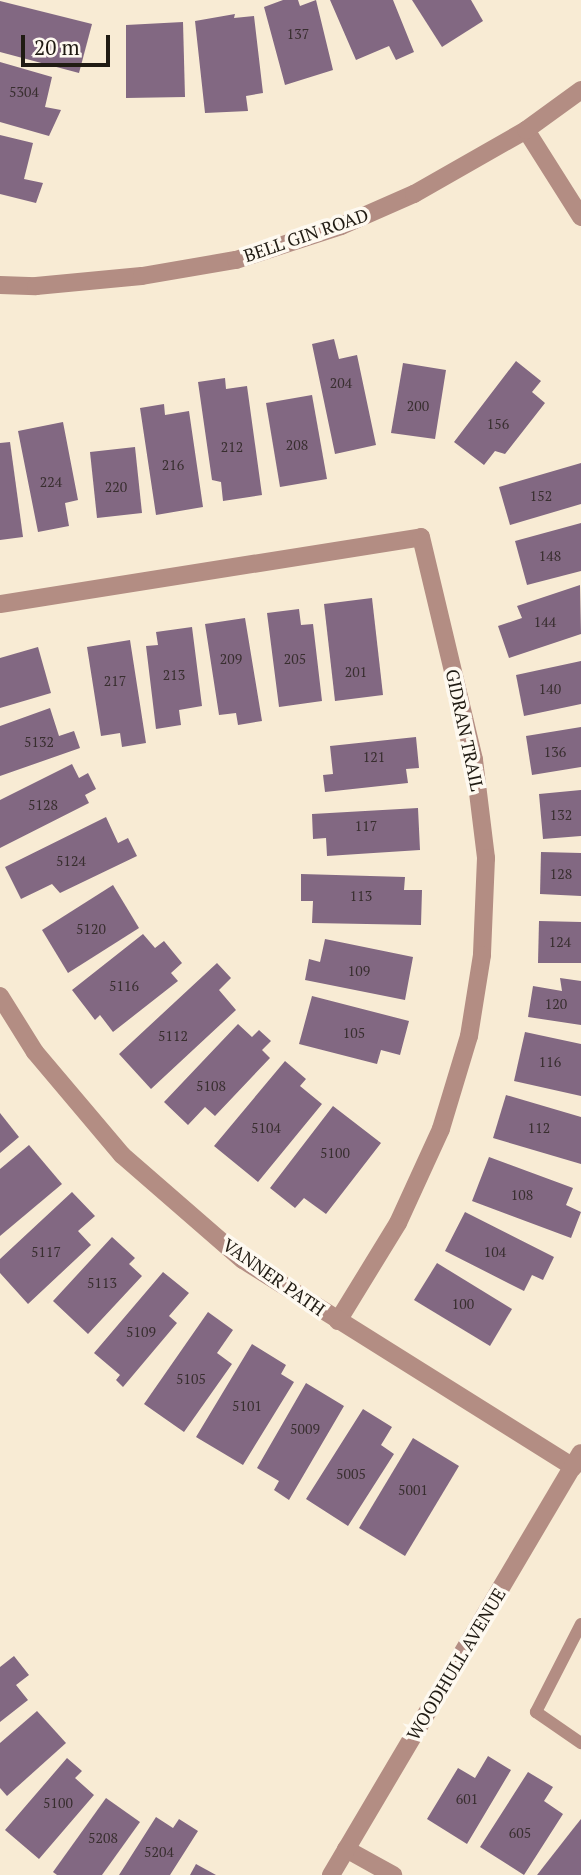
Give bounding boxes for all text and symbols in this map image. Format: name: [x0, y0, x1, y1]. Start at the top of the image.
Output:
scale bar: [24, 21, 114, 65]
house number: 137: [287, 26, 309, 42]
text: 20 m: [34, 33, 80, 61]
house number: 5304: [9, 84, 39, 100]
street label: BELL GIN ROAD: [241, 204, 371, 266]
house number: 204: [330, 375, 352, 391]
house number: 200: [407, 398, 429, 414]
house number: 156: [487, 416, 509, 432]
house number: 208: [286, 437, 308, 453]
house number: 212: [221, 439, 243, 455]
house number: 216: [162, 457, 184, 473]
house number: 224: [40, 474, 62, 490]
house number: 220: [105, 479, 127, 495]
house number: 152: [530, 488, 552, 504]
house number: 148: [539, 548, 561, 564]
house number: 144: [534, 614, 556, 630]
house number: 209: [220, 651, 242, 667]
house number: 205: [284, 651, 306, 667]
house number: 201: [345, 664, 367, 680]
house number: 213: [163, 667, 185, 683]
street label: GIDRAN TRAIL: [442, 667, 488, 793]
house number: 217: [104, 673, 126, 689]
house number: 140: [539, 681, 561, 697]
house number: 5132: [24, 734, 54, 750]
house number: 136: [544, 744, 566, 760]
house number: 121: [363, 749, 385, 765]
house number: 5128: [28, 797, 58, 813]
house number: 132: [550, 807, 572, 823]
house number: 117: [355, 818, 377, 834]
house number: 5124: [56, 853, 86, 869]
house number: 128: [550, 866, 572, 882]
house number: 113: [350, 888, 372, 904]
house number: 5120: [76, 921, 106, 937]
house number: 124: [549, 934, 571, 950]
house number: 109: [348, 963, 370, 979]
house number: 5116: [109, 978, 139, 994]
house number: 120: [545, 996, 567, 1012]
house number: 105: [343, 1025, 365, 1041]
house number: 5112: [158, 1028, 188, 1044]
house number: 116: [539, 1054, 561, 1070]
house number: 5108: [196, 1078, 226, 1094]
house number: 5104: [251, 1120, 281, 1136]
house number: 112: [528, 1120, 550, 1136]
house number: 5100: [320, 1145, 350, 1161]
house number: 108: [511, 1187, 533, 1203]
street label: VANNER PATH: [219, 1234, 329, 1320]
house number: 5117: [31, 1244, 61, 1260]
house number: 104: [484, 1244, 506, 1260]
house number: 5113: [87, 1275, 117, 1291]
house number: 100: [452, 1296, 474, 1312]
house number: 5109: [126, 1324, 156, 1340]
house number: 5105: [176, 1371, 206, 1387]
house number: 5101: [232, 1398, 262, 1414]
house number: 5009: [290, 1421, 320, 1437]
house number: 5005: [336, 1466, 366, 1482]
house number: 5001: [398, 1482, 428, 1498]
street label: WOODHULL AVENUE: [402, 1584, 510, 1744]
house number: 601: [456, 1791, 478, 1807]
house number: 5100: [43, 1795, 73, 1811]
house number: 605: [509, 1825, 531, 1841]
house number: 5208: [88, 1830, 118, 1846]
house number: 5204: [144, 1844, 174, 1860]

